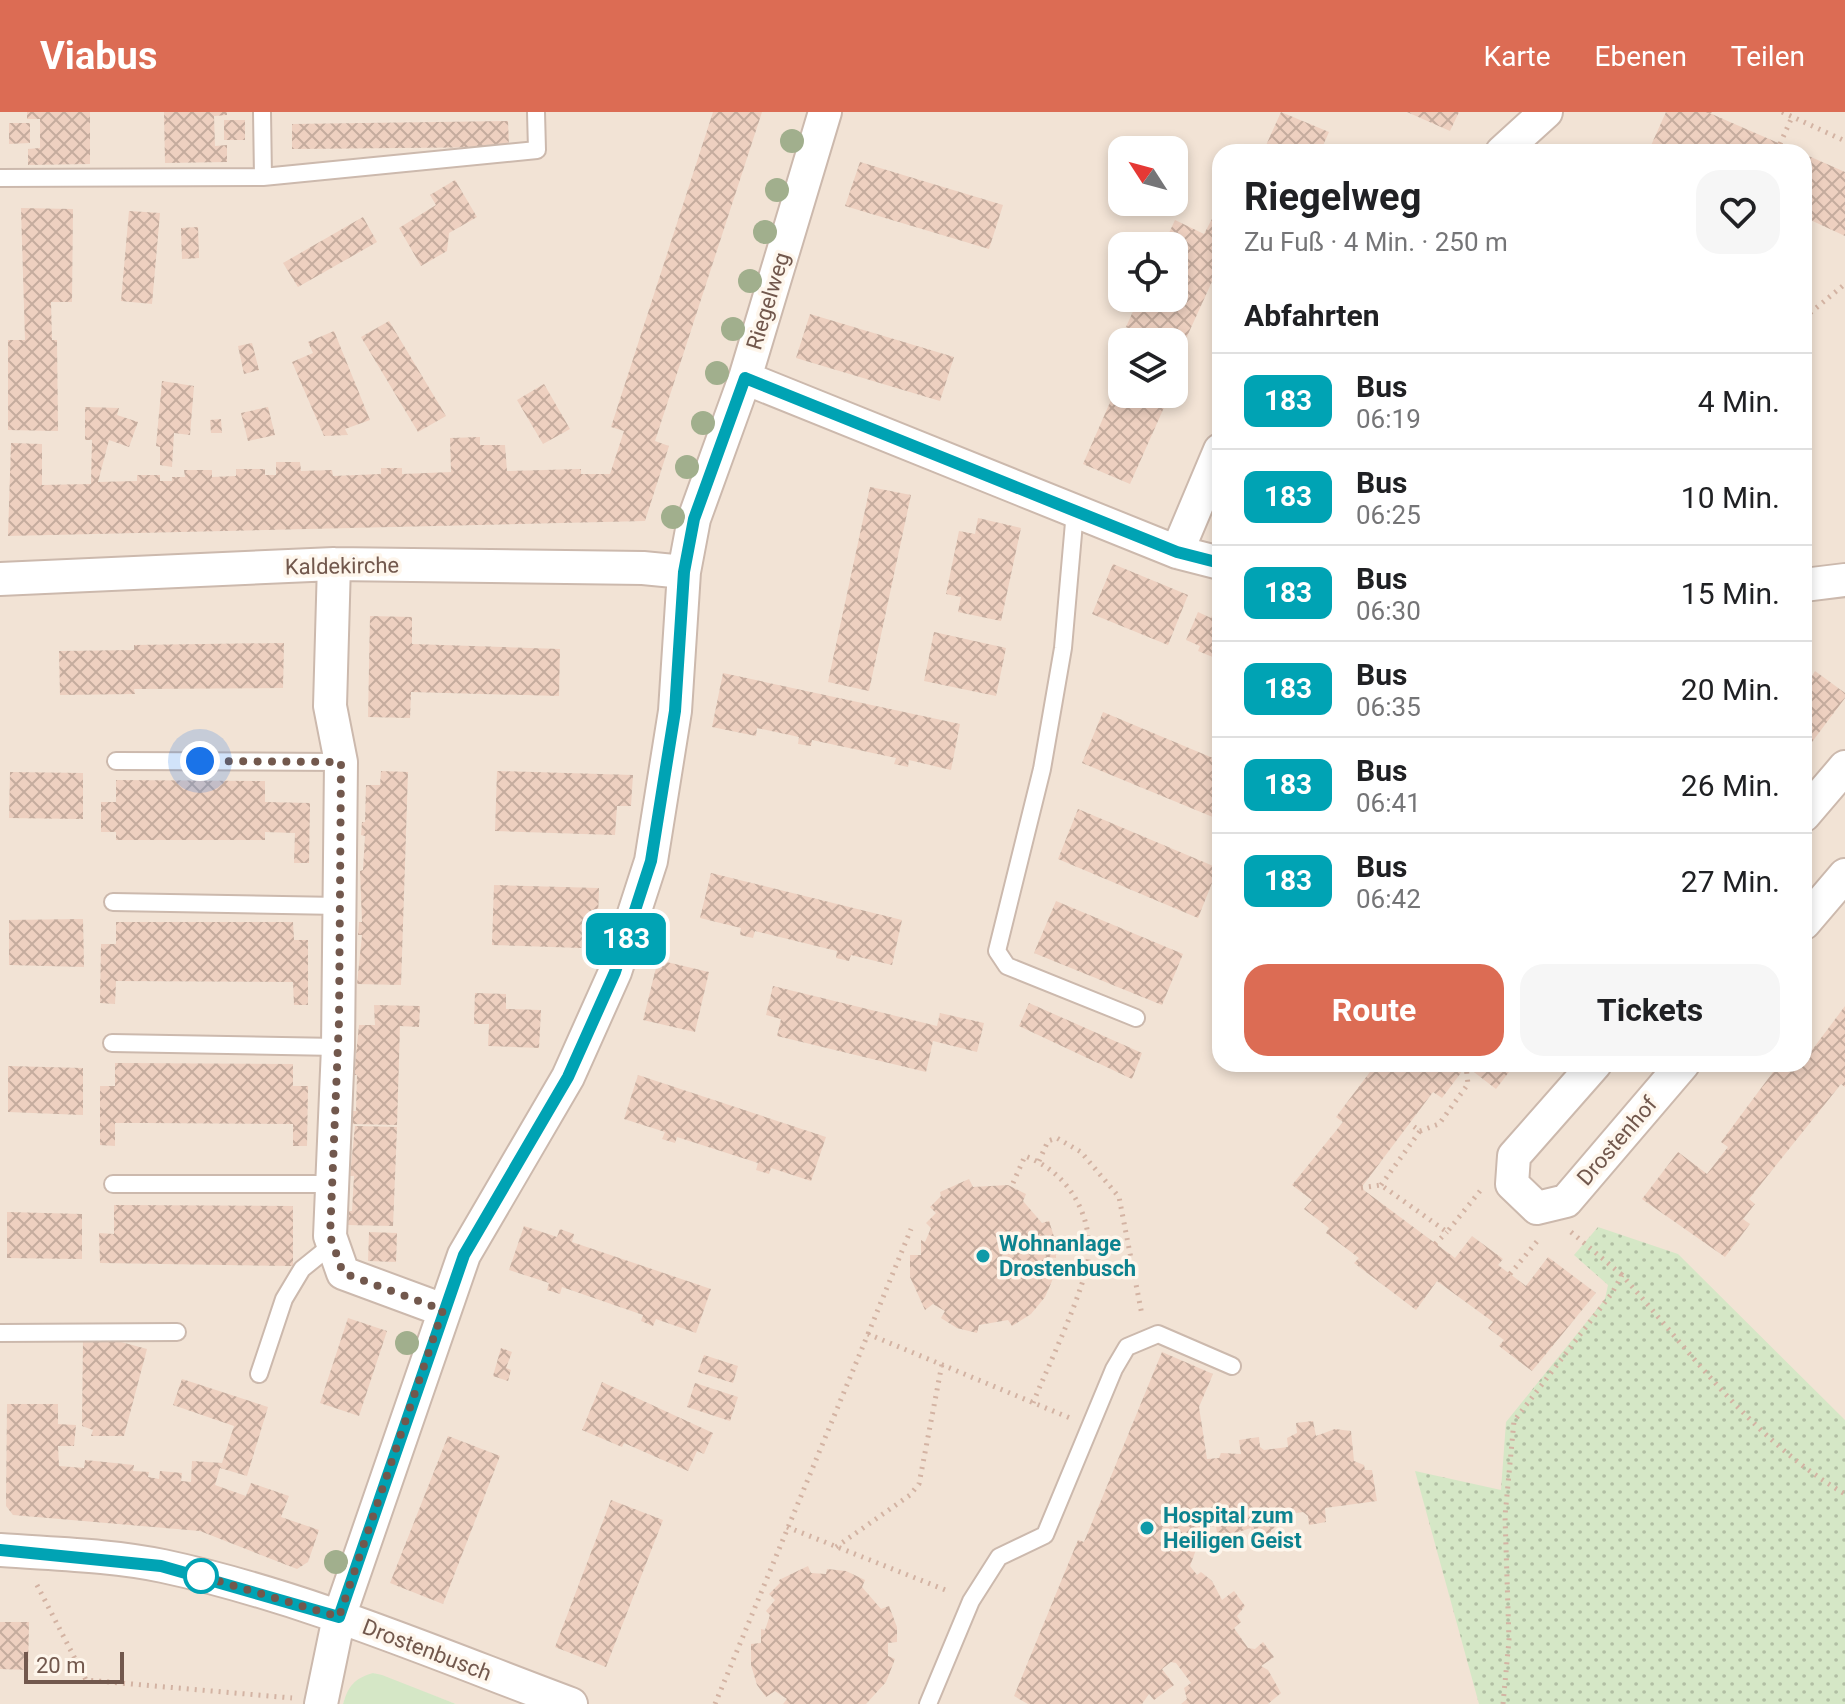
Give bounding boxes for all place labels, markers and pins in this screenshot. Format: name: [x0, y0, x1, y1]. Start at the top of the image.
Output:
place label: Wohnanlage Drostenbusch: [999, 1231, 1136, 1281]
marker: Wohnanlage Drostenbusch: [974, 1247, 992, 1265]
place label: Hospital zum Heiligen Geist: [1163, 1503, 1302, 1553]
marker: Hospital zum Heiligen Geist: [1138, 1519, 1156, 1537]
unlabelled marker: [184, 1559, 218, 1593]

